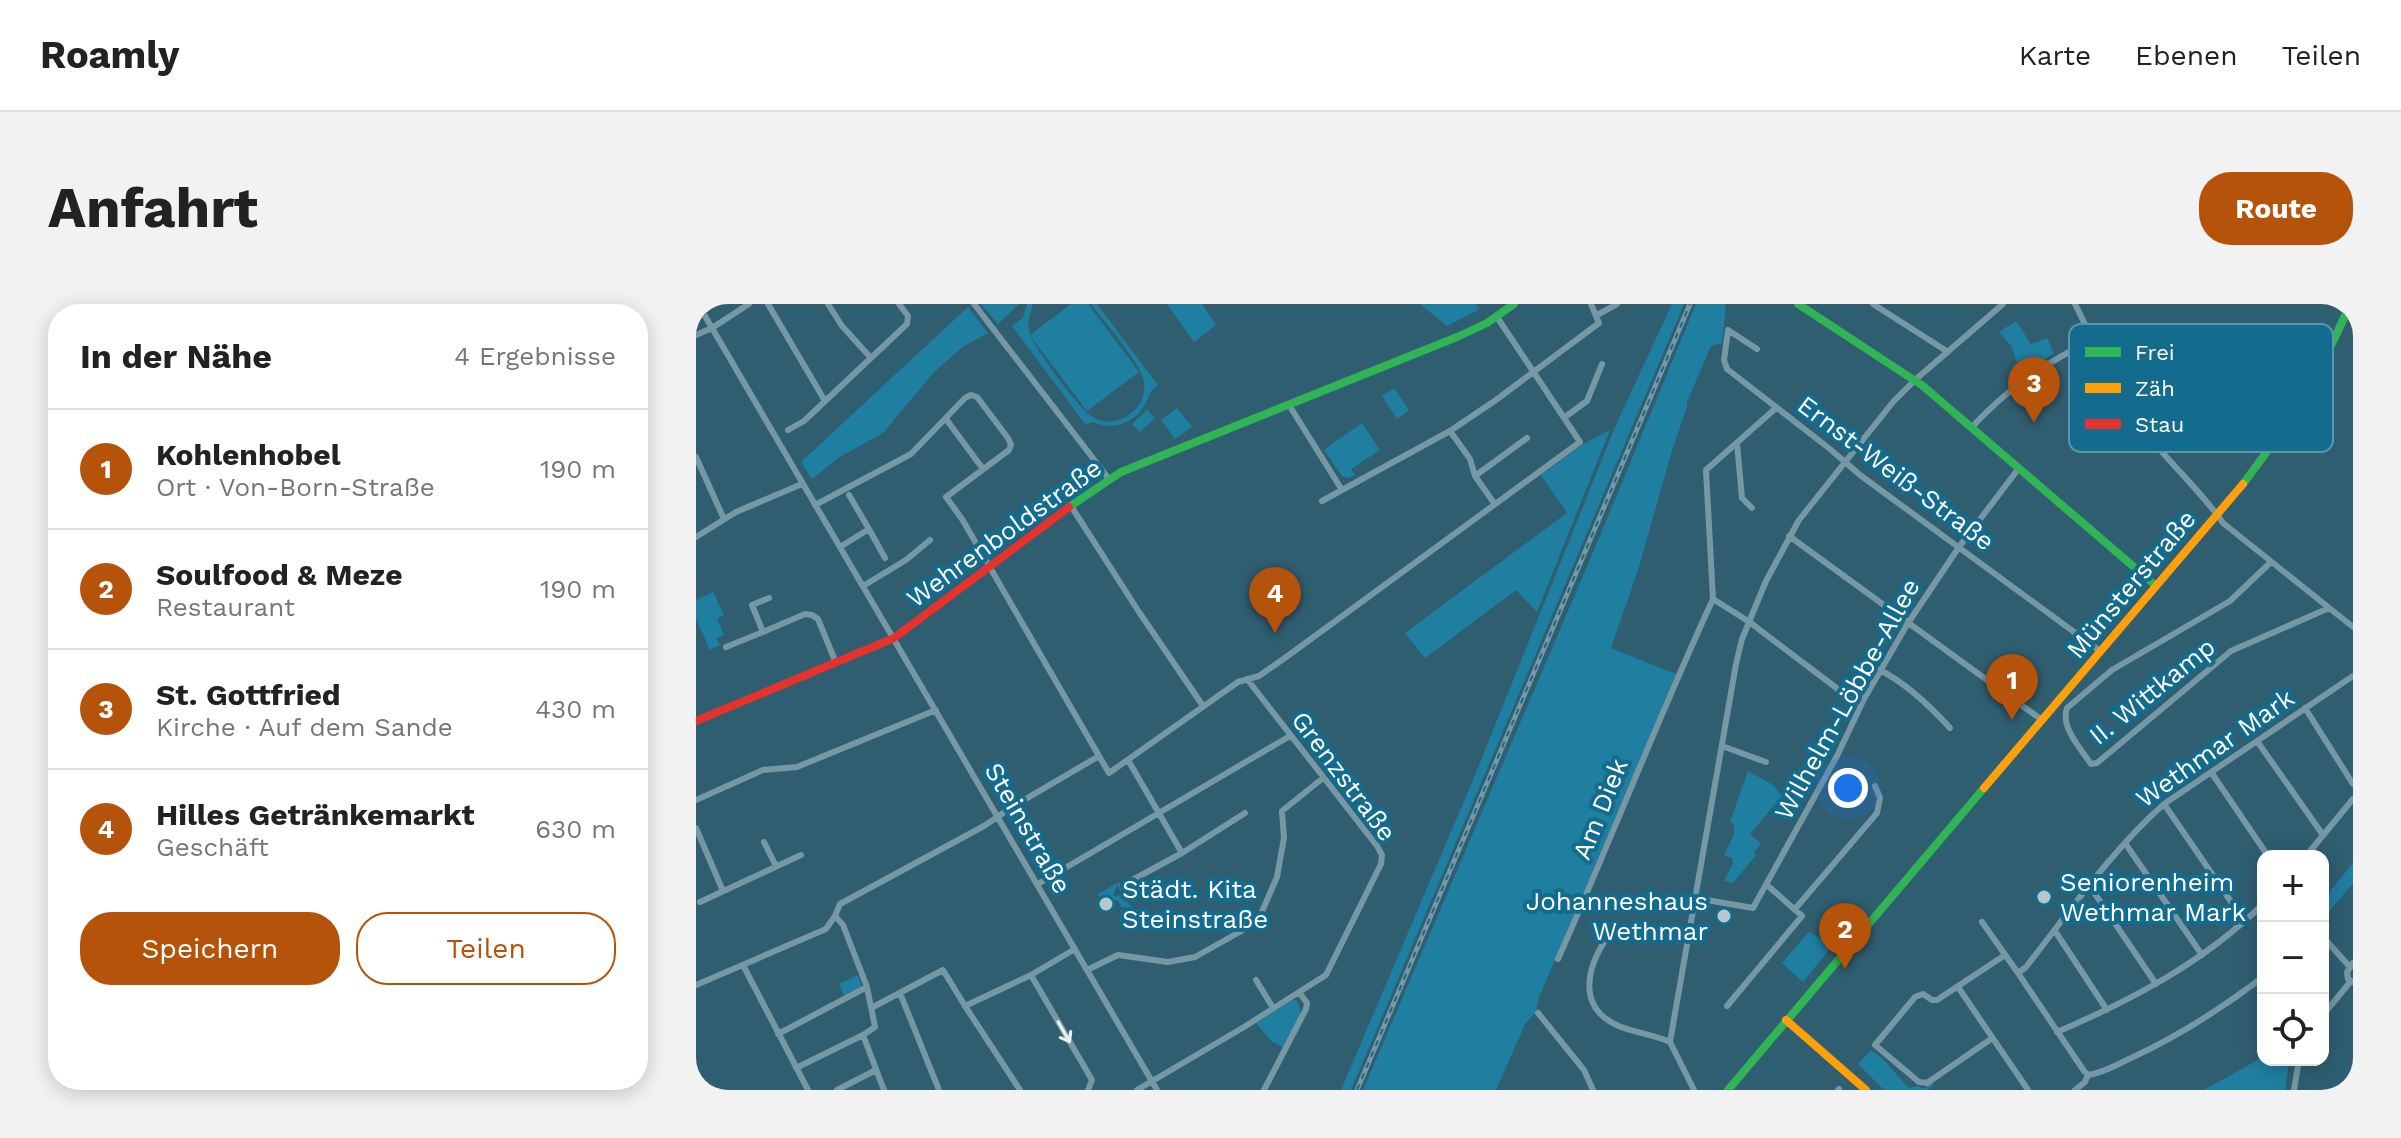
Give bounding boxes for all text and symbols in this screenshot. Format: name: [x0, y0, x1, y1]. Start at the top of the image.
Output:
text: Roamly: [40, 33, 179, 77]
text: Karte: [2019, 39, 2091, 72]
text: Ebenen: [2135, 39, 2238, 72]
text: Teilen: [2282, 39, 2361, 72]
button: Route: [2199, 172, 2353, 245]
text: Anfahrt: [48, 175, 258, 241]
legend: [2069, 324, 2333, 452]
text: In der Nähe: [80, 336, 272, 376]
text: Frei: [2135, 340, 2175, 365]
text: 4 Ergebnisse: [454, 341, 616, 371]
pin: 3: [2008, 357, 2060, 423]
text: Zäh: [2135, 376, 2175, 401]
street label: Ernst-Weiß-Straße: [1792, 389, 2000, 557]
text: Stau: [2135, 412, 2184, 437]
text: Kohlenhobel: [156, 437, 340, 472]
street label: Wehrenboldstraße: [901, 452, 1107, 614]
text: 1: [100, 454, 112, 484]
text: 190 m: [540, 454, 616, 484]
text: Ort · Von-Born-Straße: [156, 472, 435, 502]
street label: Münsterstraße: [2060, 504, 2202, 664]
text: Soulfood & Meze: [156, 557, 403, 592]
pin: 4: [1249, 567, 1301, 633]
street label: Wilhelm-Löbbe-Allee: [1768, 573, 1926, 825]
text: 2: [98, 574, 114, 604]
text: 190 m: [540, 574, 616, 604]
text: Restaurant: [156, 592, 295, 622]
street label: II. Wittkamp: [2083, 631, 2221, 751]
pin: 1: [1986, 654, 2038, 720]
text: St. Gottfried: [156, 677, 341, 712]
street label: Wethmar Mark: [2130, 682, 2300, 814]
text: 3: [98, 694, 114, 724]
text: 430 m: [535, 694, 616, 724]
street label: Grenzstraße: [1285, 705, 1403, 847]
text: Kirche · Auf dem Sande: [156, 712, 453, 742]
street label: Am Diek: [1566, 754, 1634, 864]
street label: Steinstraße: [978, 757, 1078, 899]
your location: [1828, 768, 1868, 808]
text: Hilles Getränkemarkt: [156, 797, 475, 832]
text: 4: [98, 814, 114, 844]
text: 630 m: [535, 814, 616, 844]
text: Geschäft: [156, 832, 269, 862]
map controls: [2257, 850, 2329, 1066]
button: +: [2257, 850, 2329, 922]
place label: Seniorenheim Wethmar Mark: [2060, 867, 2246, 927]
place label: Städt. Kita Steinstraße: [1122, 874, 1268, 934]
place label: Johanneshaus Wethmar: [1526, 886, 1708, 946]
marker: Seniorenheim Wethmar Mark: [2035, 888, 2053, 906]
marker: Städt. Kita Steinstraße: [1097, 895, 1115, 913]
pin: 2: [1819, 903, 1871, 969]
marker: Johanneshaus Wethmar: [1715, 907, 1733, 925]
button: Speichern: [80, 912, 340, 985]
button: Teilen: [356, 912, 616, 985]
button: −: [2257, 922, 2329, 994]
button: locate: [2257, 994, 2329, 1066]
one-way arrow: [1056, 1020, 1072, 1043]

